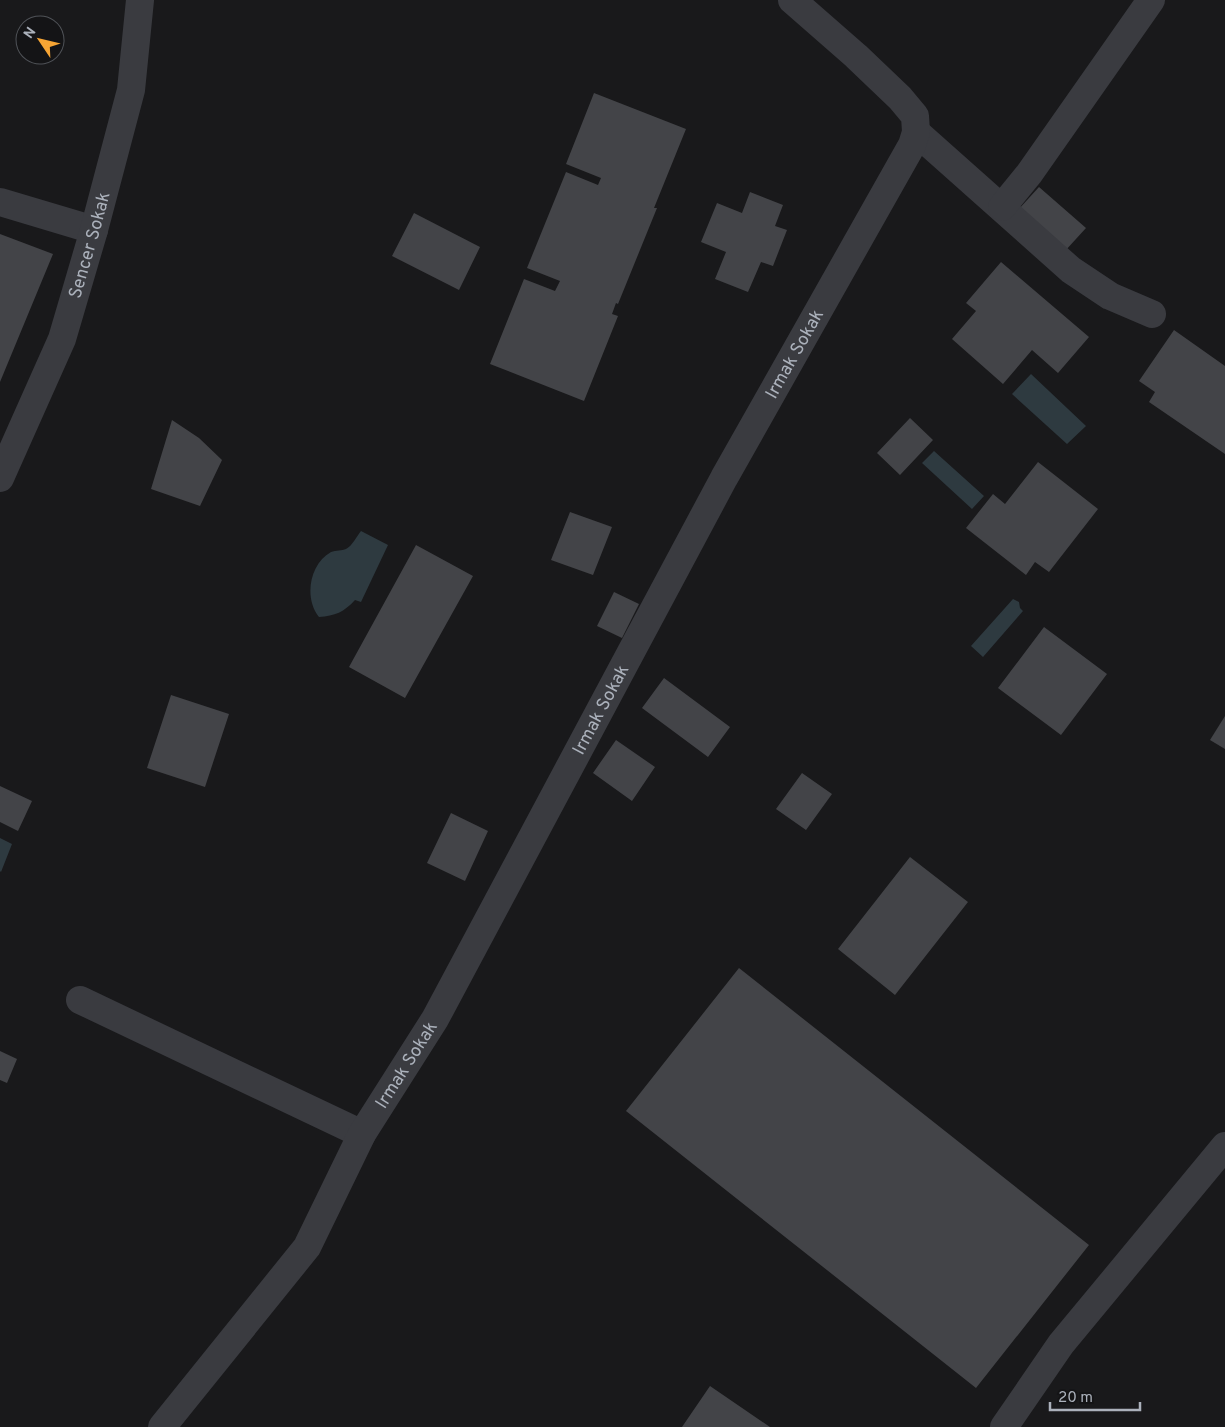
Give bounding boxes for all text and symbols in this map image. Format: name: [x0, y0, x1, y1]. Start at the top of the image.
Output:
north arrow: [15, 15, 65, 65]
text: N: [21, 24, 40, 42]
street label: Sencer Sokak: [65, 190, 117, 301]
street label: Irmak Sokak: [761, 306, 830, 403]
street label: Irmak Sokak: [568, 661, 635, 759]
street label: Irmak Sokak: [371, 1017, 444, 1113]
scale bar: [1050, 1380, 1140, 1412]
text: 20 m: [1058, 1389, 1093, 1408]

